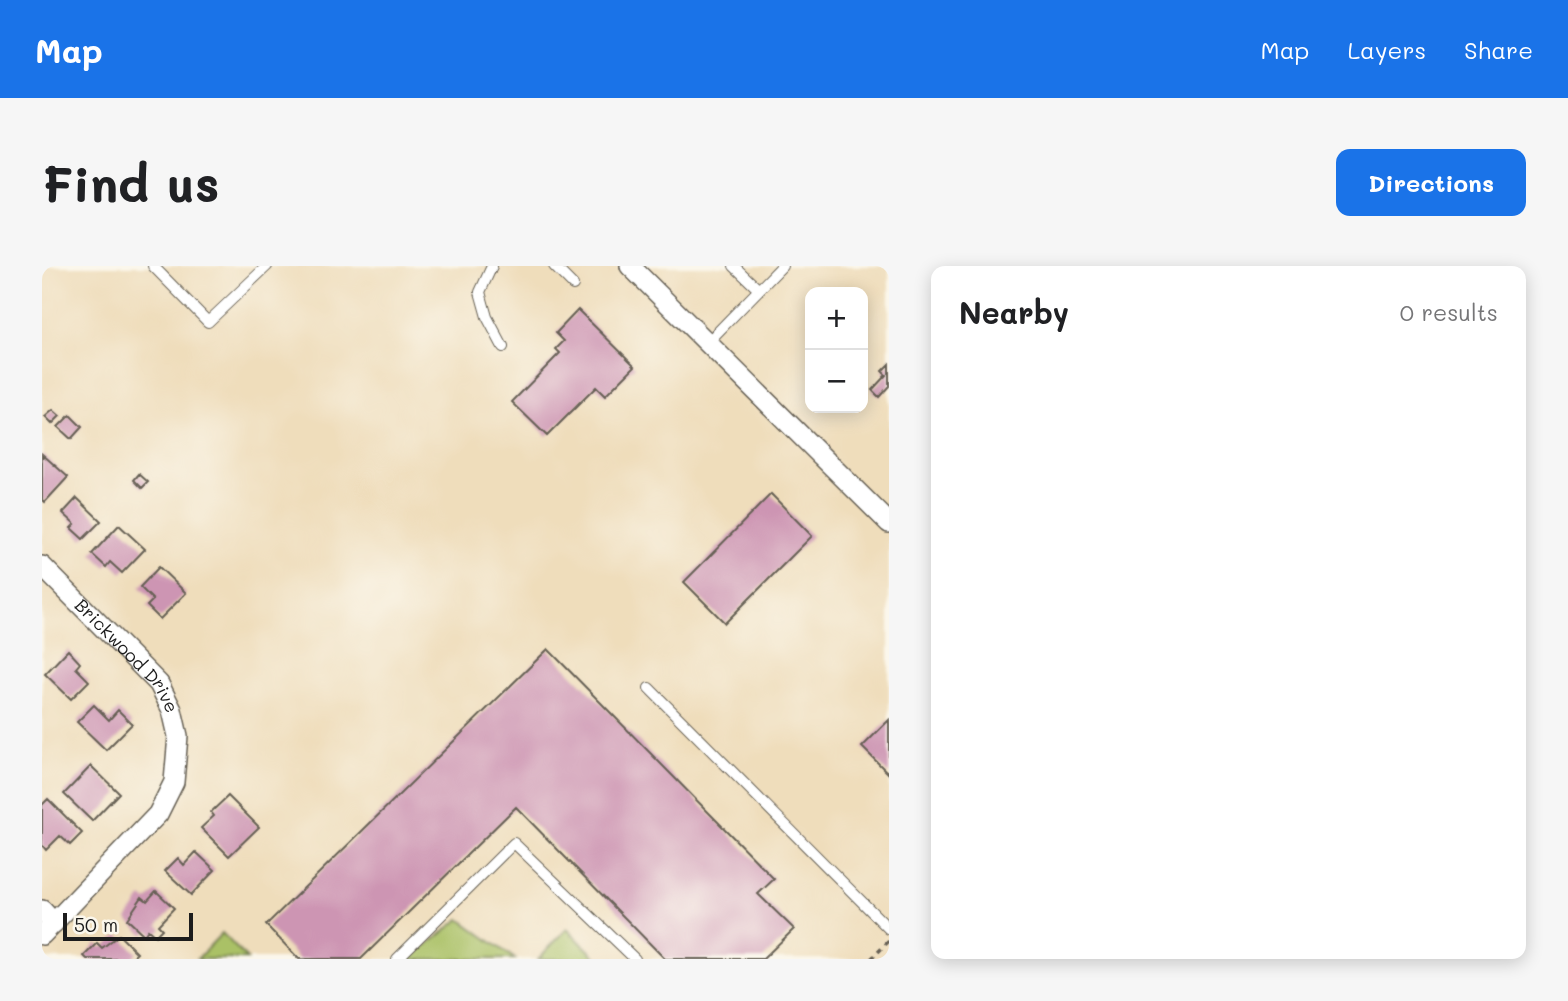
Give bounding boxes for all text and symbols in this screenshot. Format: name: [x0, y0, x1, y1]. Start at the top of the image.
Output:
text: Map: [35, 28, 103, 71]
text: Map: [1261, 34, 1309, 65]
text: Layers: [1347, 34, 1426, 65]
text: Share: [1464, 34, 1533, 65]
button: Directions: [1336, 149, 1526, 216]
text: Find us: [42, 151, 220, 214]
map controls: [805, 287, 868, 413]
button: +: [805, 287, 868, 350]
text: Nearby: [959, 292, 1069, 332]
text: 0 results: [1400, 297, 1498, 327]
button: −: [805, 350, 868, 413]
street label: Brickwood Drive: [70, 593, 184, 717]
scale bar: [63, 910, 192, 942]
text: 50 m: [74, 912, 118, 937]

